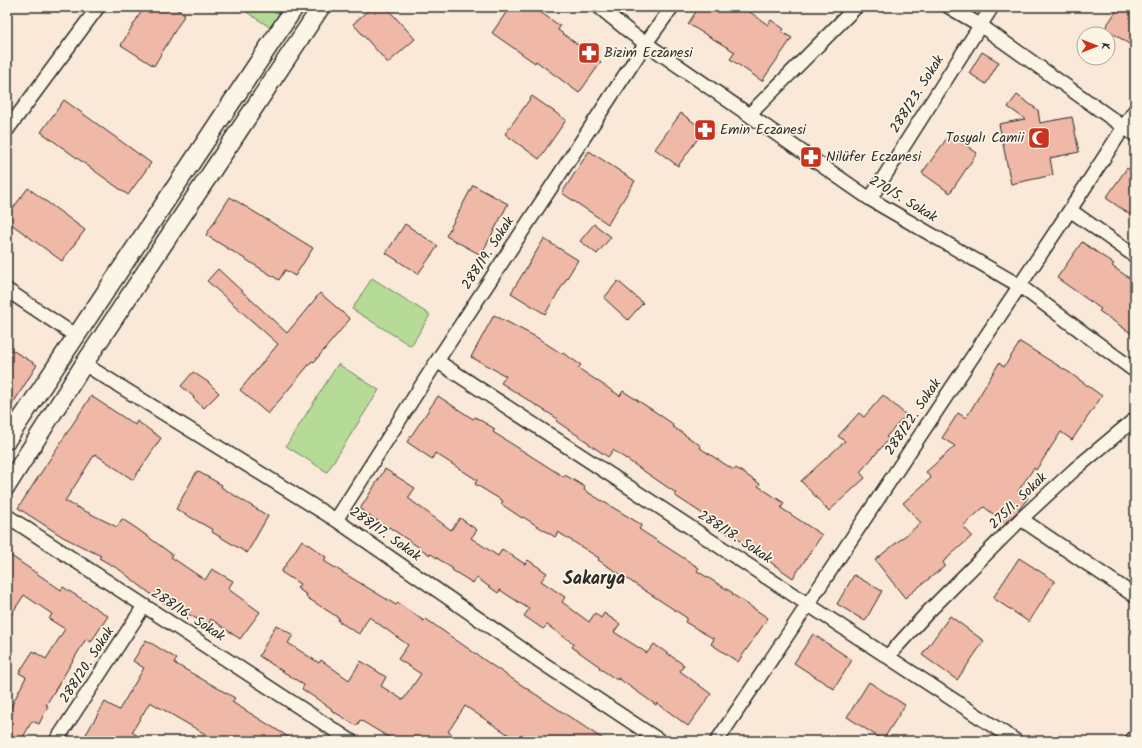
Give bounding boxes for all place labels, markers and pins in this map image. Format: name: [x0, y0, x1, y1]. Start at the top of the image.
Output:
pharmacy icon: Bizim Eczanesi: [576, 40, 602, 66]
place label: Bizim Eczanesi: [604, 42, 693, 64]
pharmacy icon: Emin Eczanesi: [692, 117, 718, 143]
place label: Emin Eczanesi: [720, 119, 807, 141]
mosque icon: Tosyalı Camii: [1026, 125, 1052, 151]
place label: Tosyalı Camii: [946, 127, 1025, 149]
pharmacy icon: Nilüfer Eczanesi: [798, 144, 824, 170]
place label: Nilüfer Eczanesi: [826, 146, 922, 168]

